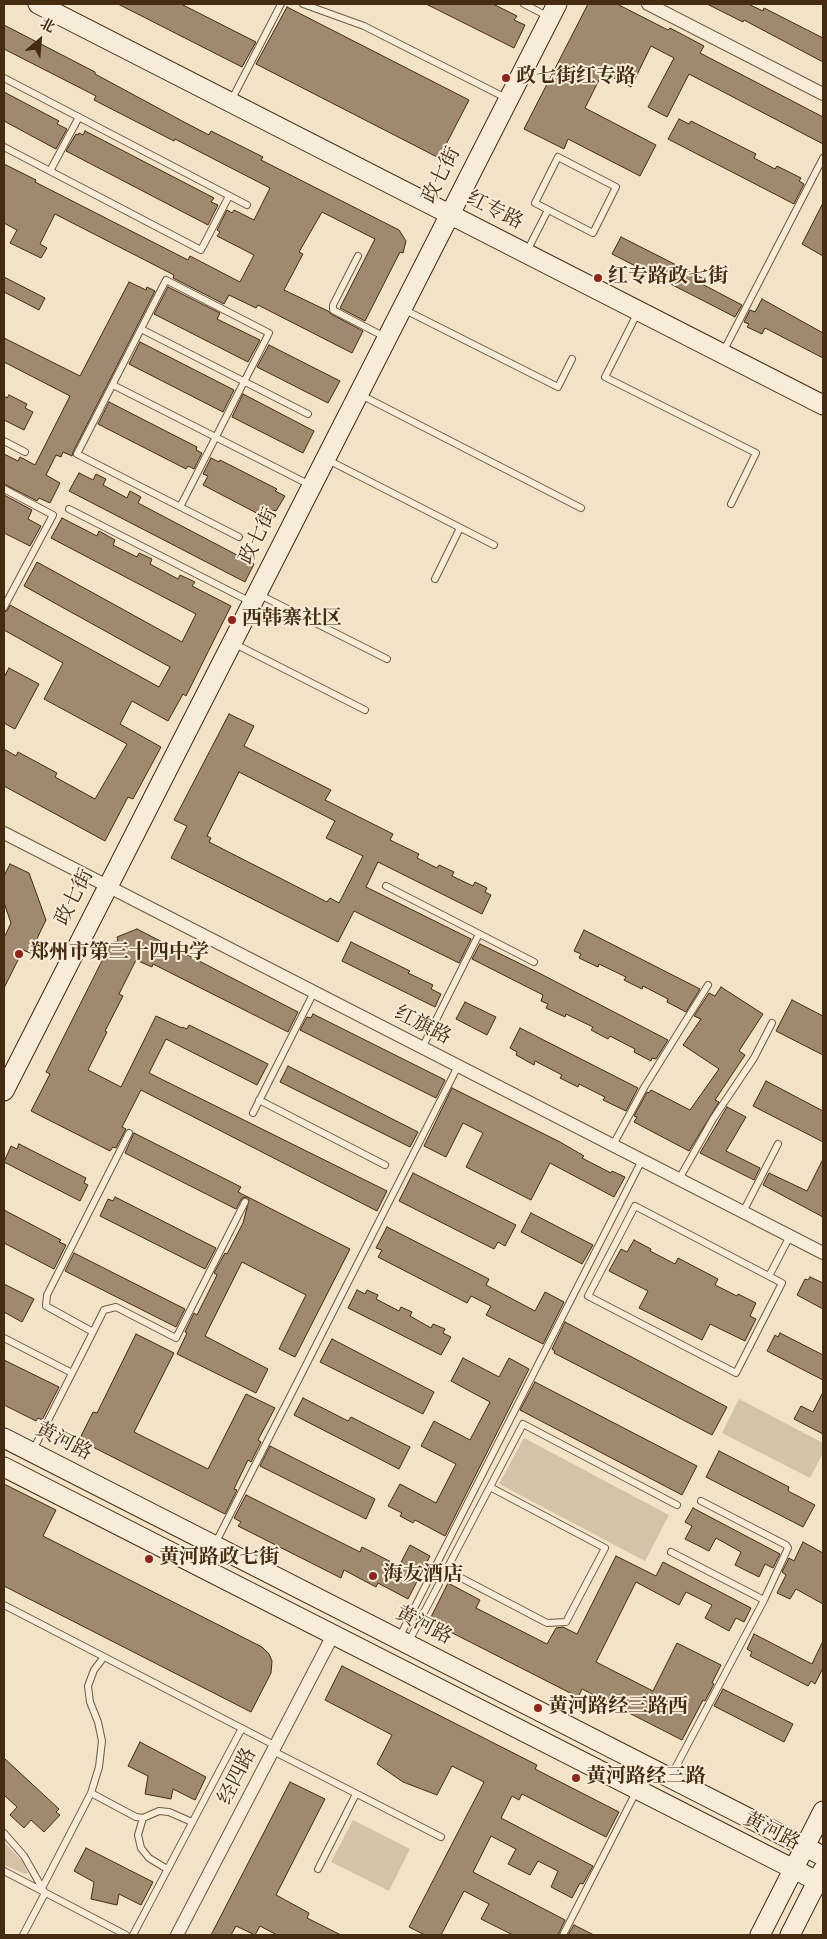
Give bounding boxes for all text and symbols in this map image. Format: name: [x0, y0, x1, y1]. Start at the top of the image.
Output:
north arrow: [15, 15, 65, 65]
text: 北: [36, 15, 58, 38]
place label: 政七街红专路: [516, 66, 636, 90]
marker: 政七街红专路: [500, 72, 512, 84]
street label: 政七街: [419, 144, 467, 208]
street label: 红专路: [462, 188, 526, 236]
place label: 红专路政七街: [608, 266, 728, 290]
marker: 红专路政七街: [592, 272, 604, 284]
street label: 政七街: [236, 505, 284, 569]
place label: 西韩寨社区: [242, 608, 342, 632]
marker: 西韩寨社区: [226, 614, 238, 626]
street label: 政七街: [52, 866, 100, 930]
place label: 郑州市第三十四中学: [29, 942, 209, 966]
marker: 郑州市第三十四中学: [13, 948, 25, 960]
street label: 红旗路: [390, 1003, 454, 1051]
street label: 黄河路: [31, 1419, 95, 1467]
place label: 黄河路政七街: [159, 1547, 279, 1571]
marker: 黄河路政七街: [143, 1553, 155, 1565]
place label: 海友酒店: [383, 1564, 463, 1588]
marker: 海友酒店: [367, 1570, 379, 1582]
street label: 黄河路: [391, 1603, 455, 1651]
place label: 黄河路经三路西: [548, 1696, 688, 1720]
marker: 黄河路经三路西: [532, 1702, 544, 1714]
street label: 经四路: [215, 1745, 263, 1809]
place label: 黄河路经三路: [586, 1766, 706, 1790]
marker: 黄河路经三路: [570, 1772, 582, 1784]
street label: 黄河路: [739, 1809, 803, 1857]

